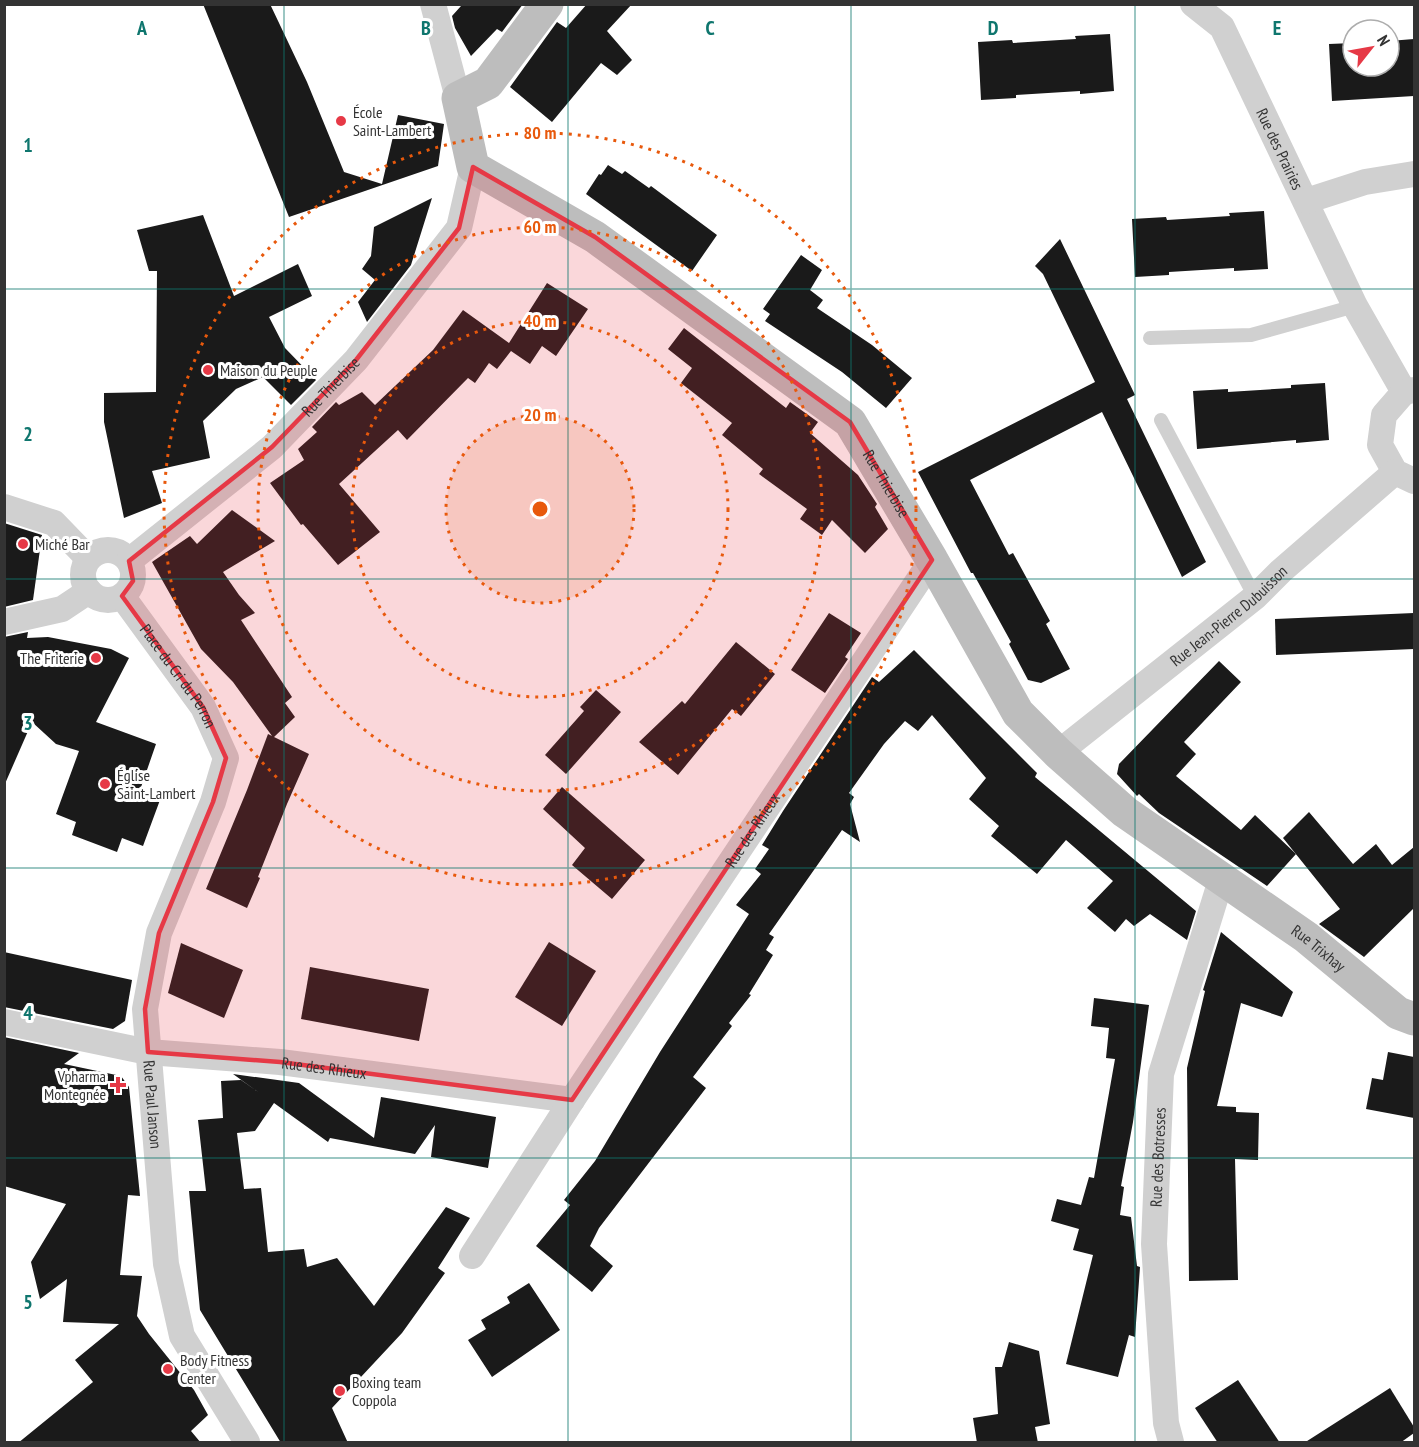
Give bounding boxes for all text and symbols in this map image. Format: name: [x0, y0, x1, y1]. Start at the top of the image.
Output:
text: A: [136, 15, 148, 41]
text: B: [421, 15, 431, 41]
text: C: [705, 15, 715, 41]
text: D: [988, 15, 999, 41]
text: E: [1273, 15, 1281, 41]
north arrow: [1341, 18, 1401, 78]
text: N: [1373, 31, 1395, 49]
place label: École Saint-Lambert: [353, 102, 432, 140]
street label: Rue des Prairies: [1252, 105, 1308, 193]
marker: École Saint-Lambert: [334, 114, 348, 128]
text: 80 m: [524, 121, 556, 144]
text: 1: [23, 132, 33, 158]
text: 60 m: [524, 215, 556, 238]
text: 40 m: [524, 309, 556, 332]
street label: Rue Thierbise: [297, 352, 364, 421]
place label: Maison du Peuple: [220, 360, 318, 380]
marker: Maison du Peuple: [201, 363, 215, 377]
text: 20 m: [524, 403, 556, 426]
text: 2: [23, 421, 33, 447]
street label: Rue Thierbise: [859, 446, 914, 521]
centre of rings: [530, 499, 550, 519]
place label: Miché Bar: [35, 534, 90, 554]
marker: Miché Bar: [16, 537, 30, 551]
street label: Rue Jean-Pierre Dubuisson: [1166, 561, 1291, 670]
street label: Place du Cri du Perron: [136, 620, 221, 731]
place label: The Friterie: [20, 648, 84, 668]
marker: The Friterie: [89, 651, 103, 665]
text: 3: [23, 710, 33, 736]
place label: Église Saint-Lambert: [117, 765, 196, 803]
marker: Église Saint-Lambert: [98, 777, 112, 791]
street label: Rue des Rhieux: [720, 788, 784, 871]
street label: Rue Trixhay: [1288, 920, 1350, 976]
text: 4: [23, 1000, 33, 1026]
street label: Rue des Rhieux: [281, 1052, 368, 1083]
street label: Rue Paul Janson: [139, 1059, 166, 1149]
place label: Vpharma Montegnée: [44, 1066, 106, 1104]
marker: Vpharma Montegnée: [111, 1078, 125, 1092]
street label: Rue des Botresses: [1146, 1107, 1170, 1207]
text: 5: [23, 1289, 33, 1315]
place label: Body Fitness Center: [180, 1350, 249, 1388]
marker: Body Fitness Center: [161, 1362, 175, 1376]
place label: Boxing team Coppola: [352, 1372, 421, 1410]
marker: Boxing team Coppola: [333, 1384, 347, 1398]

